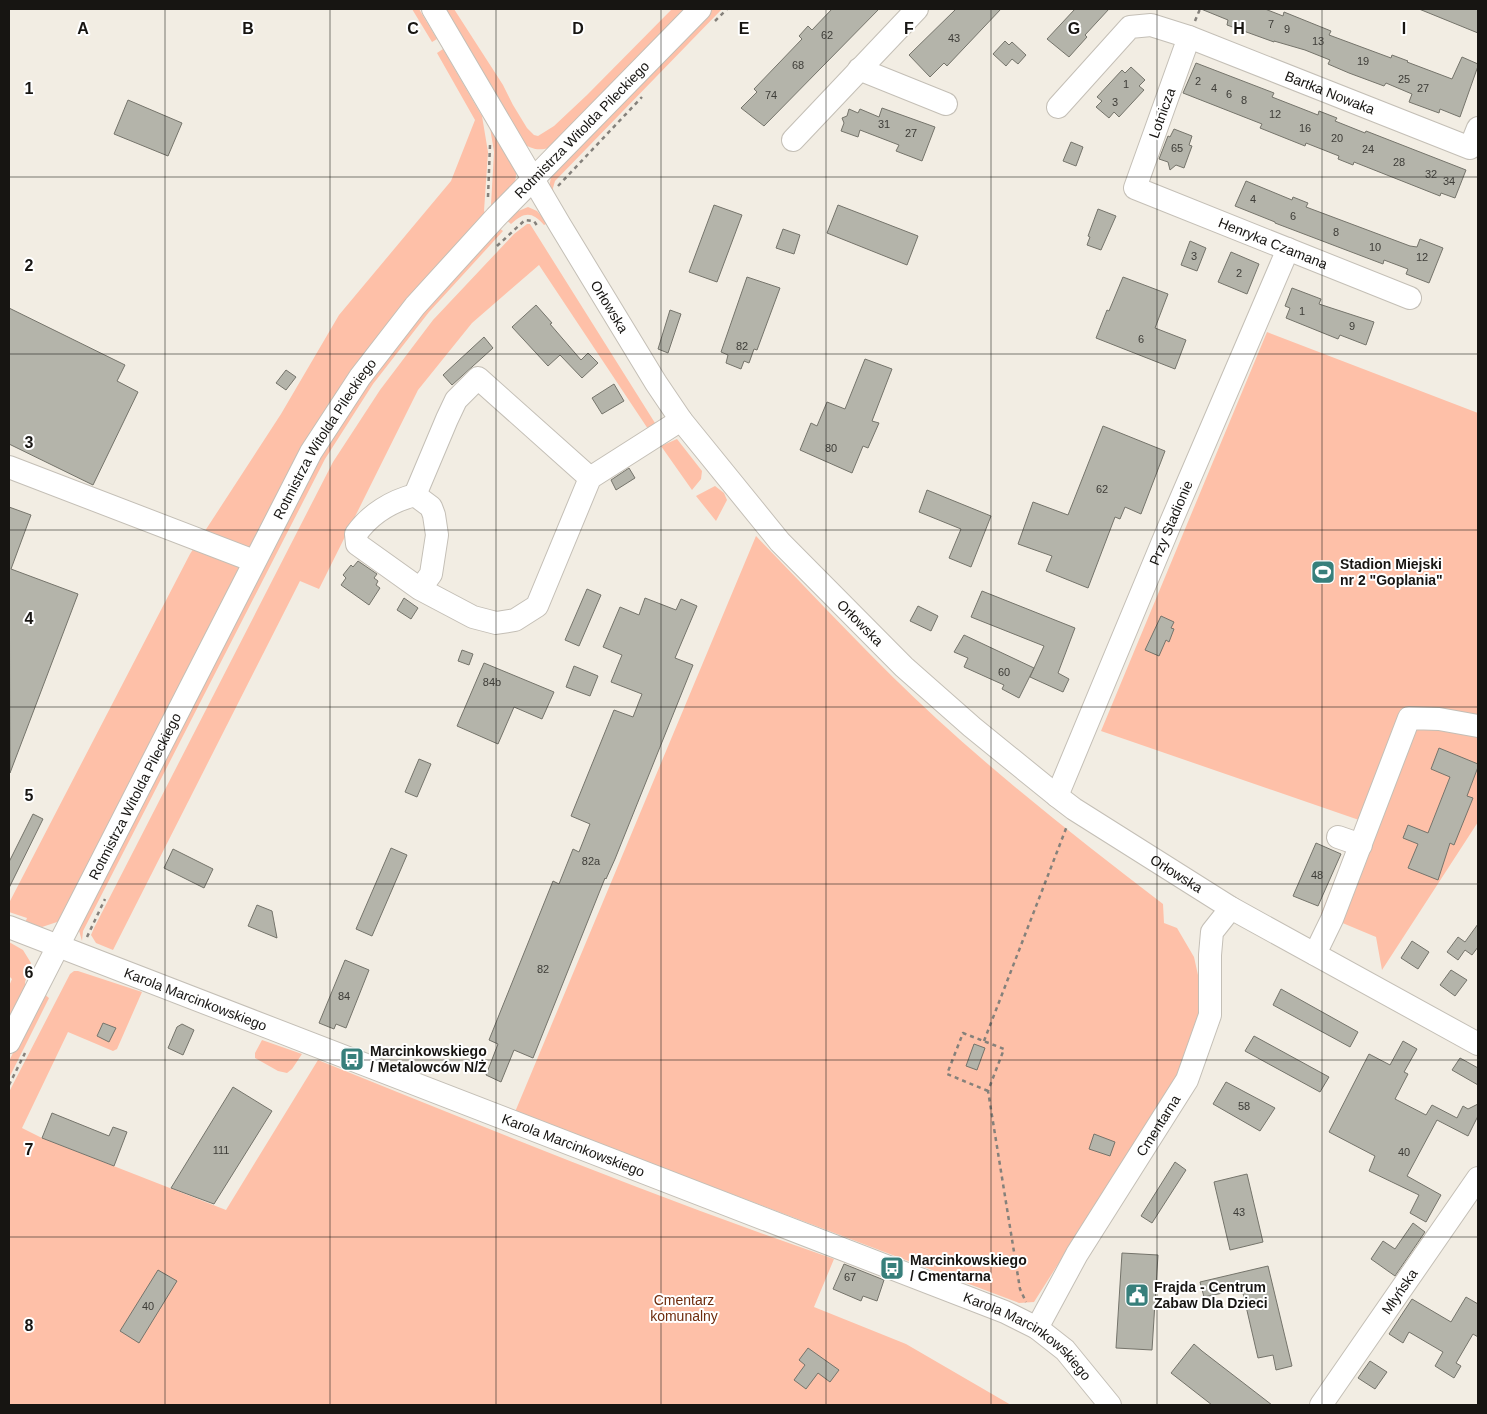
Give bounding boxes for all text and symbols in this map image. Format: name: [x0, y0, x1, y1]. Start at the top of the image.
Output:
house number: 7: [1268, 18, 1274, 30]
text: A: [77, 20, 89, 37]
text: B: [242, 20, 254, 37]
text: C: [407, 20, 419, 37]
text: D: [572, 20, 584, 37]
text: E: [739, 20, 750, 37]
text: F: [904, 20, 914, 37]
text: G: [1068, 20, 1080, 37]
text: H: [1233, 20, 1245, 37]
text: I: [1402, 20, 1406, 37]
house number: 9: [1284, 23, 1290, 35]
house number: 62: [821, 29, 833, 41]
house number: 43: [948, 32, 960, 44]
house number: 13: [1312, 35, 1324, 47]
house number: 19: [1357, 55, 1369, 67]
street label: Rotmistrza Witolda Pileckiego: [511, 58, 653, 201]
house number: 68: [792, 59, 804, 71]
street label: Bartka Nowaka: [1283, 68, 1377, 118]
house number: 25: [1398, 73, 1410, 85]
house number: 2: [1195, 75, 1201, 87]
house number: 1: [1123, 78, 1129, 90]
text: 1: [25, 80, 34, 97]
house number: 4: [1211, 82, 1217, 94]
house number: 27: [1417, 82, 1429, 94]
street label: Lotnicza: [1146, 86, 1179, 140]
house number: 6: [1226, 88, 1232, 100]
house number: 74: [765, 89, 777, 101]
house number: 8: [1241, 94, 1247, 106]
house number: 3: [1112, 96, 1118, 108]
house number: 12: [1269, 108, 1281, 120]
house number: 31: [878, 118, 890, 130]
house number: 16: [1299, 122, 1311, 134]
house number: 27: [905, 127, 917, 139]
house number: 20: [1331, 132, 1343, 144]
house number: 65: [1171, 142, 1183, 154]
house number: 24: [1362, 143, 1374, 155]
house number: 28: [1393, 156, 1405, 168]
house number: 32: [1425, 168, 1437, 180]
house number: 34: [1443, 175, 1455, 187]
house number: 4: [1250, 193, 1256, 205]
house number: 6: [1290, 210, 1296, 222]
street label: Henryka Czamana: [1216, 214, 1330, 272]
house number: 8: [1333, 226, 1339, 238]
house number: 10: [1369, 241, 1381, 253]
house number: 3: [1191, 250, 1197, 262]
house number: 12: [1416, 251, 1428, 263]
text: 2: [25, 257, 34, 274]
house number: 2: [1236, 267, 1242, 279]
street label: Orłowska: [588, 277, 632, 336]
house number: 1: [1299, 305, 1305, 317]
house number: 9: [1349, 320, 1355, 332]
house number: 6: [1138, 333, 1144, 345]
house number: 82: [736, 340, 748, 352]
street label: Rotmistrza Witolda Pileckiego: [270, 355, 380, 522]
text: 3: [25, 434, 34, 451]
house number: 80: [825, 442, 837, 454]
street label: Przy Stadionie: [1146, 478, 1196, 568]
house number: 62: [1096, 483, 1108, 495]
place label: Stadion Miejski nr 2 "Goplania": [1340, 556, 1443, 588]
sports icon: Stadion Miejski nr 2 "Goplania": [1310, 559, 1336, 585]
street label: Orłowska: [834, 596, 887, 649]
text: 4: [25, 610, 34, 627]
house number: 60: [998, 666, 1010, 678]
house number: 84b: [483, 676, 501, 688]
street label: Rotmistrza Witolda Pileckiego: [85, 710, 184, 882]
text: 5: [25, 787, 34, 804]
street label: Orłowska: [1148, 851, 1206, 896]
house number: 82a: [582, 855, 601, 867]
house number: 48: [1311, 869, 1323, 881]
house number: 82: [537, 963, 549, 975]
text: 6: [25, 964, 34, 981]
street label: Karola Marcinkowskiego: [122, 964, 269, 1034]
house number: 84: [338, 990, 350, 1002]
place label: Marcinkowskiego / Metalowców N/Ż: [370, 1043, 487, 1075]
bus stop icon: Marcinkowskiego / Metalowców N/Ż: [339, 1046, 365, 1072]
street label: Cmentarna: [1133, 1092, 1184, 1159]
house number: 58: [1238, 1100, 1250, 1112]
street label: Karola Marcinkowskiego: [500, 1110, 647, 1180]
text: 7: [25, 1141, 34, 1158]
house number: 111: [213, 1144, 229, 1156]
house number: 40: [1398, 1146, 1410, 1158]
house number: 43: [1233, 1206, 1245, 1218]
place label: Marcinkowskiego / Cmentarna: [910, 1252, 1027, 1284]
bus stop icon: Marcinkowskiego / Cmentarna: [879, 1255, 905, 1281]
street label: Młyńska: [1378, 1266, 1421, 1317]
house number: 67: [844, 1271, 856, 1283]
place label: Frajda - Centrum Zabaw Dla Dzieci: [1154, 1279, 1268, 1311]
public building icon: Frajda - Centrum Zabaw Dla Dzieci: [1124, 1282, 1150, 1308]
street label: Karola Marcinkowskiego: [961, 1289, 1095, 1384]
park label: Cmentarz komunalny: [650, 1292, 718, 1324]
house number: 40: [142, 1300, 154, 1312]
text: 8: [25, 1317, 34, 1334]

